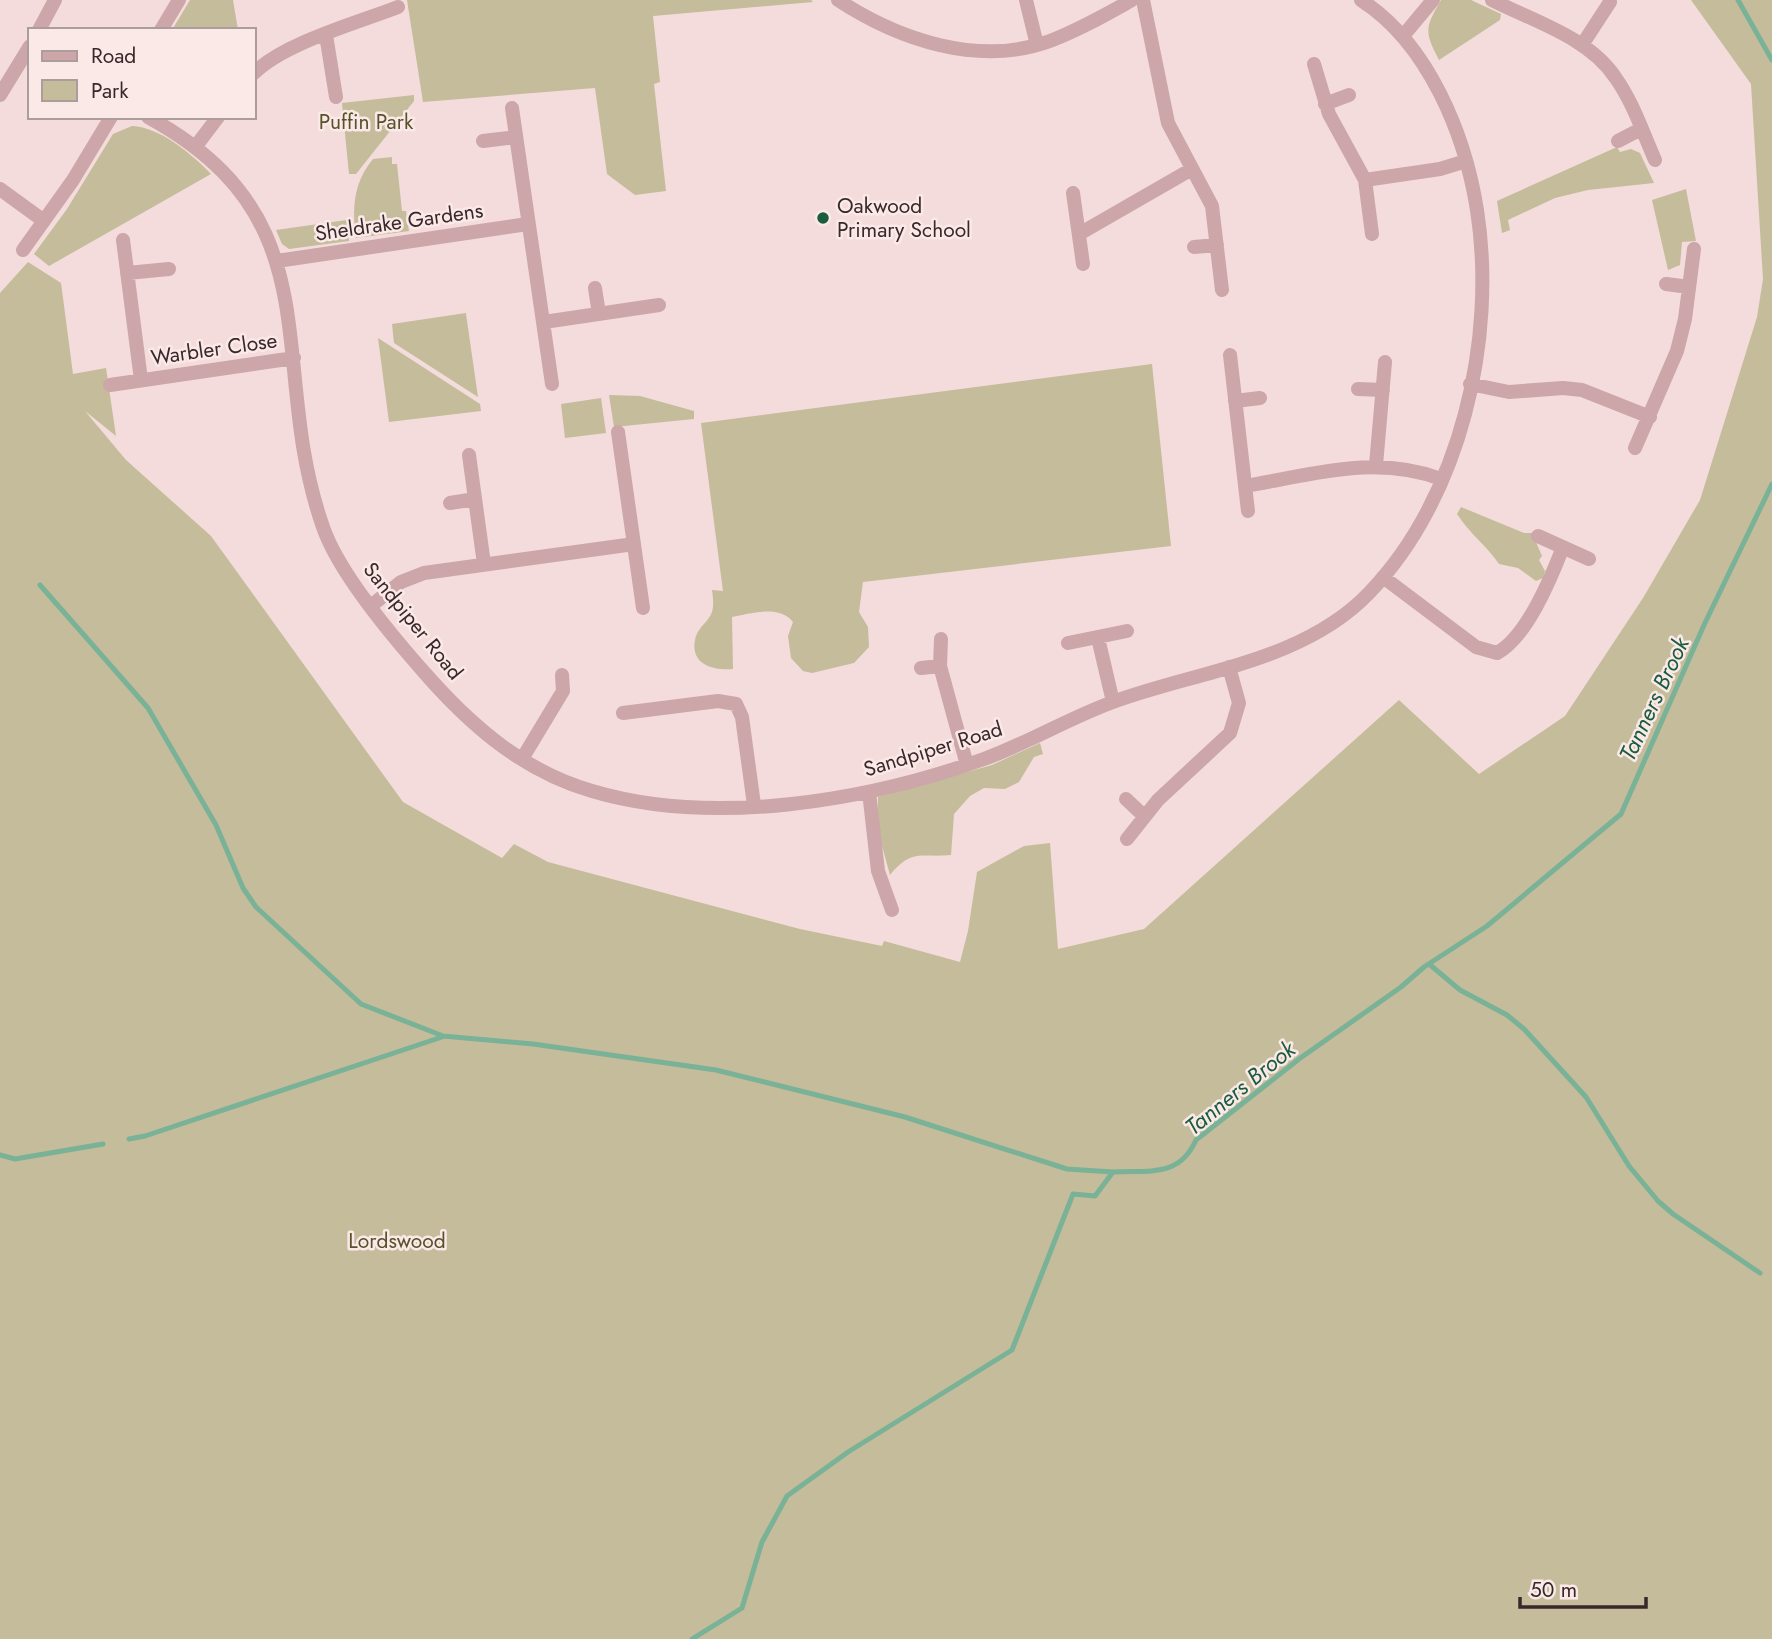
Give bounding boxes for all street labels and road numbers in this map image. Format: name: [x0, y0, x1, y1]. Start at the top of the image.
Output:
street label: Sheldrake Gardens: [313, 195, 485, 249]
street label: Warbler Close: [149, 325, 279, 373]
street label: Sandpiper Road: [356, 556, 470, 686]
street label: Sandpiper Road: [860, 714, 1006, 784]

